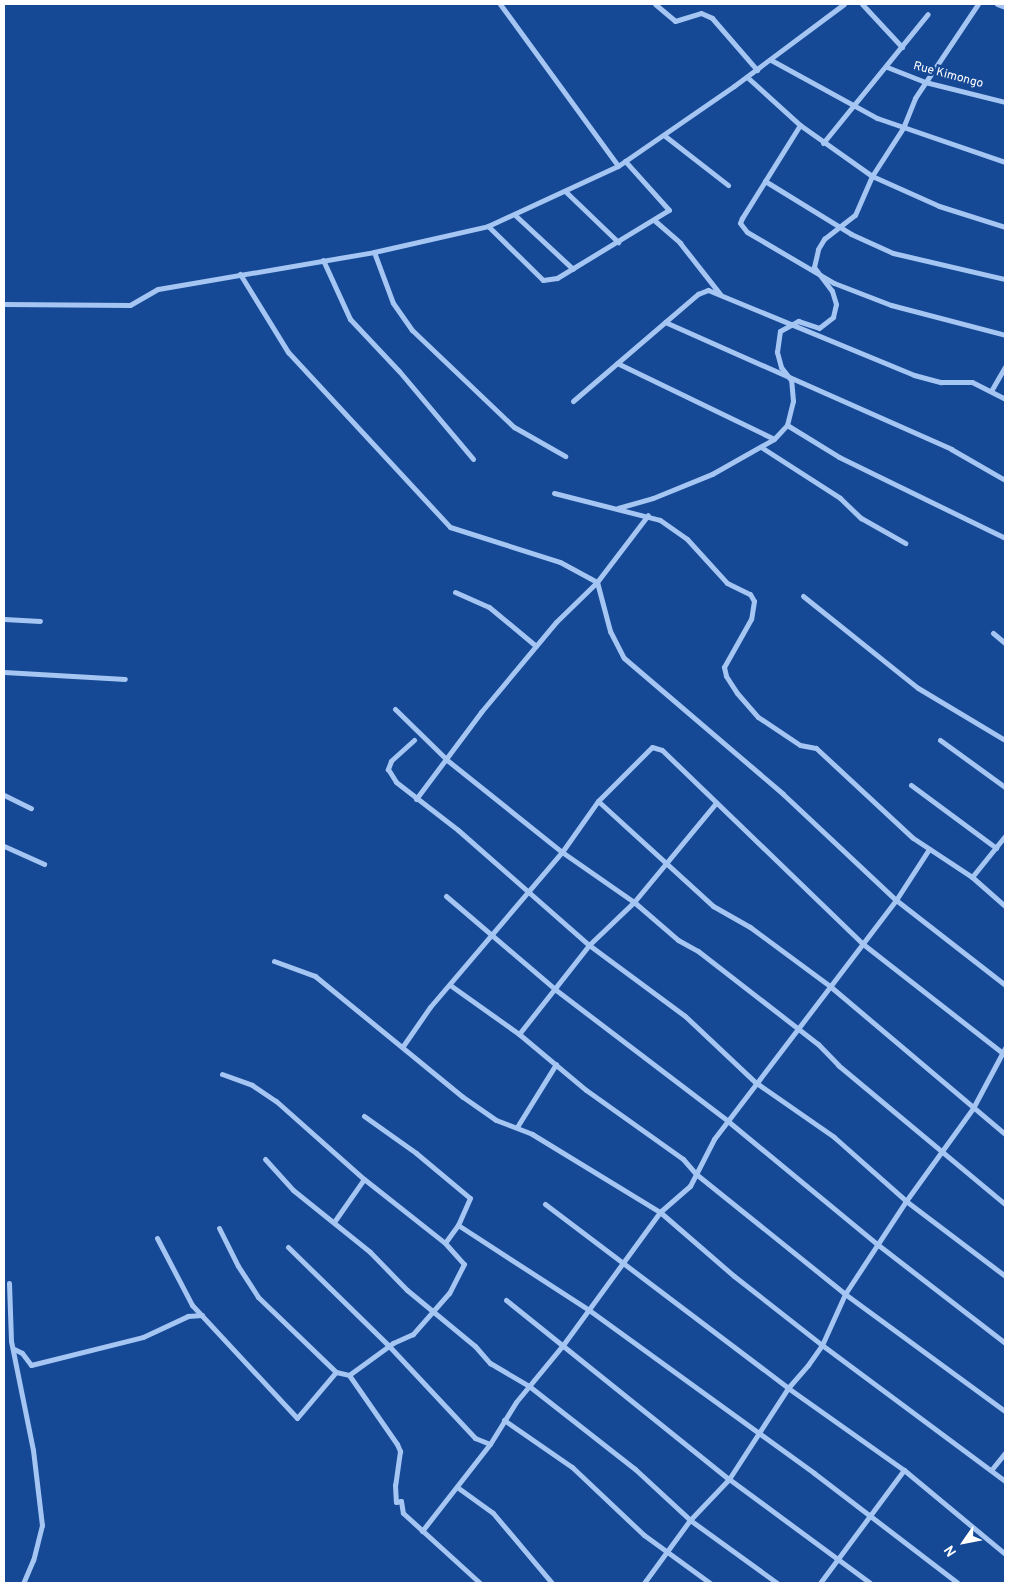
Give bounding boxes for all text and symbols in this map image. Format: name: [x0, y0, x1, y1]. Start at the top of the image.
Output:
street label: Rue Kimongo: [911, 60, 985, 92]
north arrow: [939, 1517, 989, 1567]
text: N: [941, 1542, 961, 1559]

